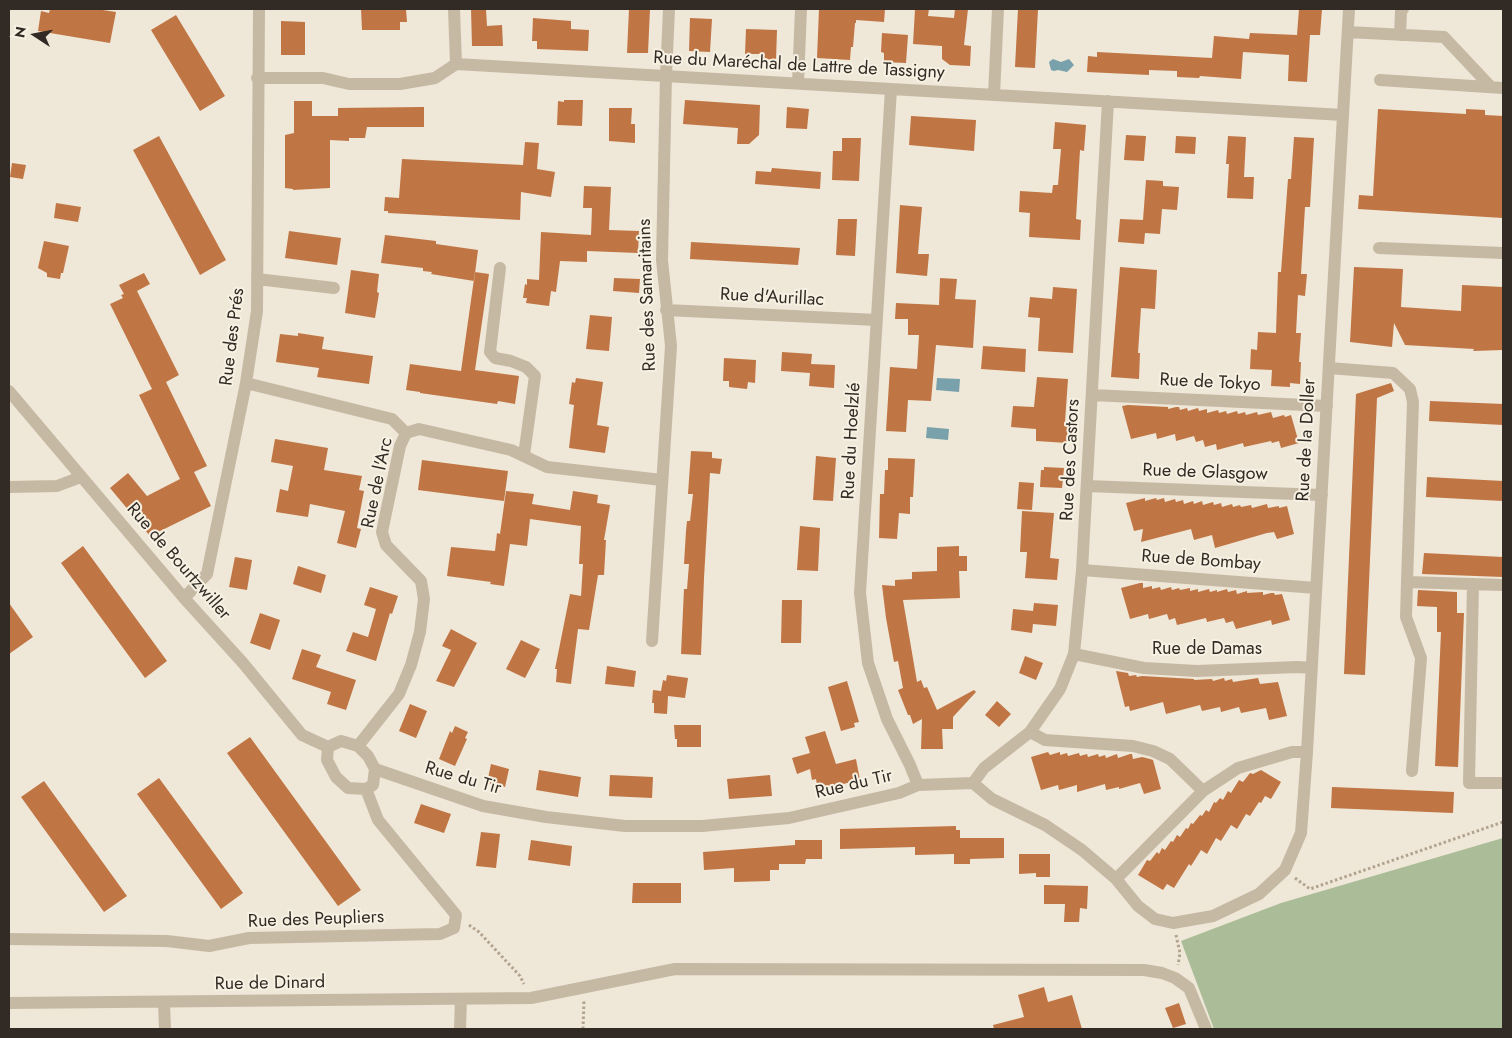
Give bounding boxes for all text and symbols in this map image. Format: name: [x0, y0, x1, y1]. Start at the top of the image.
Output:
north arrow: [10, 10, 60, 60]
text: N: [9, 25, 31, 40]
street label: Rue du Maréchal de Lattre de Tassigny: [653, 48, 945, 84]
street label: Rue des Samaritains: [635, 218, 661, 372]
street label: Rue d'Aurillac: [719, 284, 825, 312]
street label: Rue des Prés: [216, 287, 250, 387]
street label: Rue de Tokyo: [1159, 370, 1261, 396]
street label: Rue de la Doller: [1293, 378, 1321, 502]
street label: Rue du Hoelzlé: [838, 382, 866, 500]
street label: Rue des Castors: [1057, 398, 1085, 522]
street label: Rue de l'Arc: [358, 436, 398, 530]
street label: Rue de Glasgow: [1142, 460, 1268, 486]
street label: Rue de Bourtzwiller: [121, 499, 235, 625]
street label: Rue de Bombay: [1140, 546, 1262, 576]
street label: Rue de Damas: [1152, 639, 1262, 661]
street label: Rue du Tir: [422, 758, 504, 800]
street label: Rue du Tir: [813, 766, 895, 804]
street label: Rue des Peupliers: [248, 907, 384, 933]
street label: Rue de Dinard: [215, 972, 325, 996]

